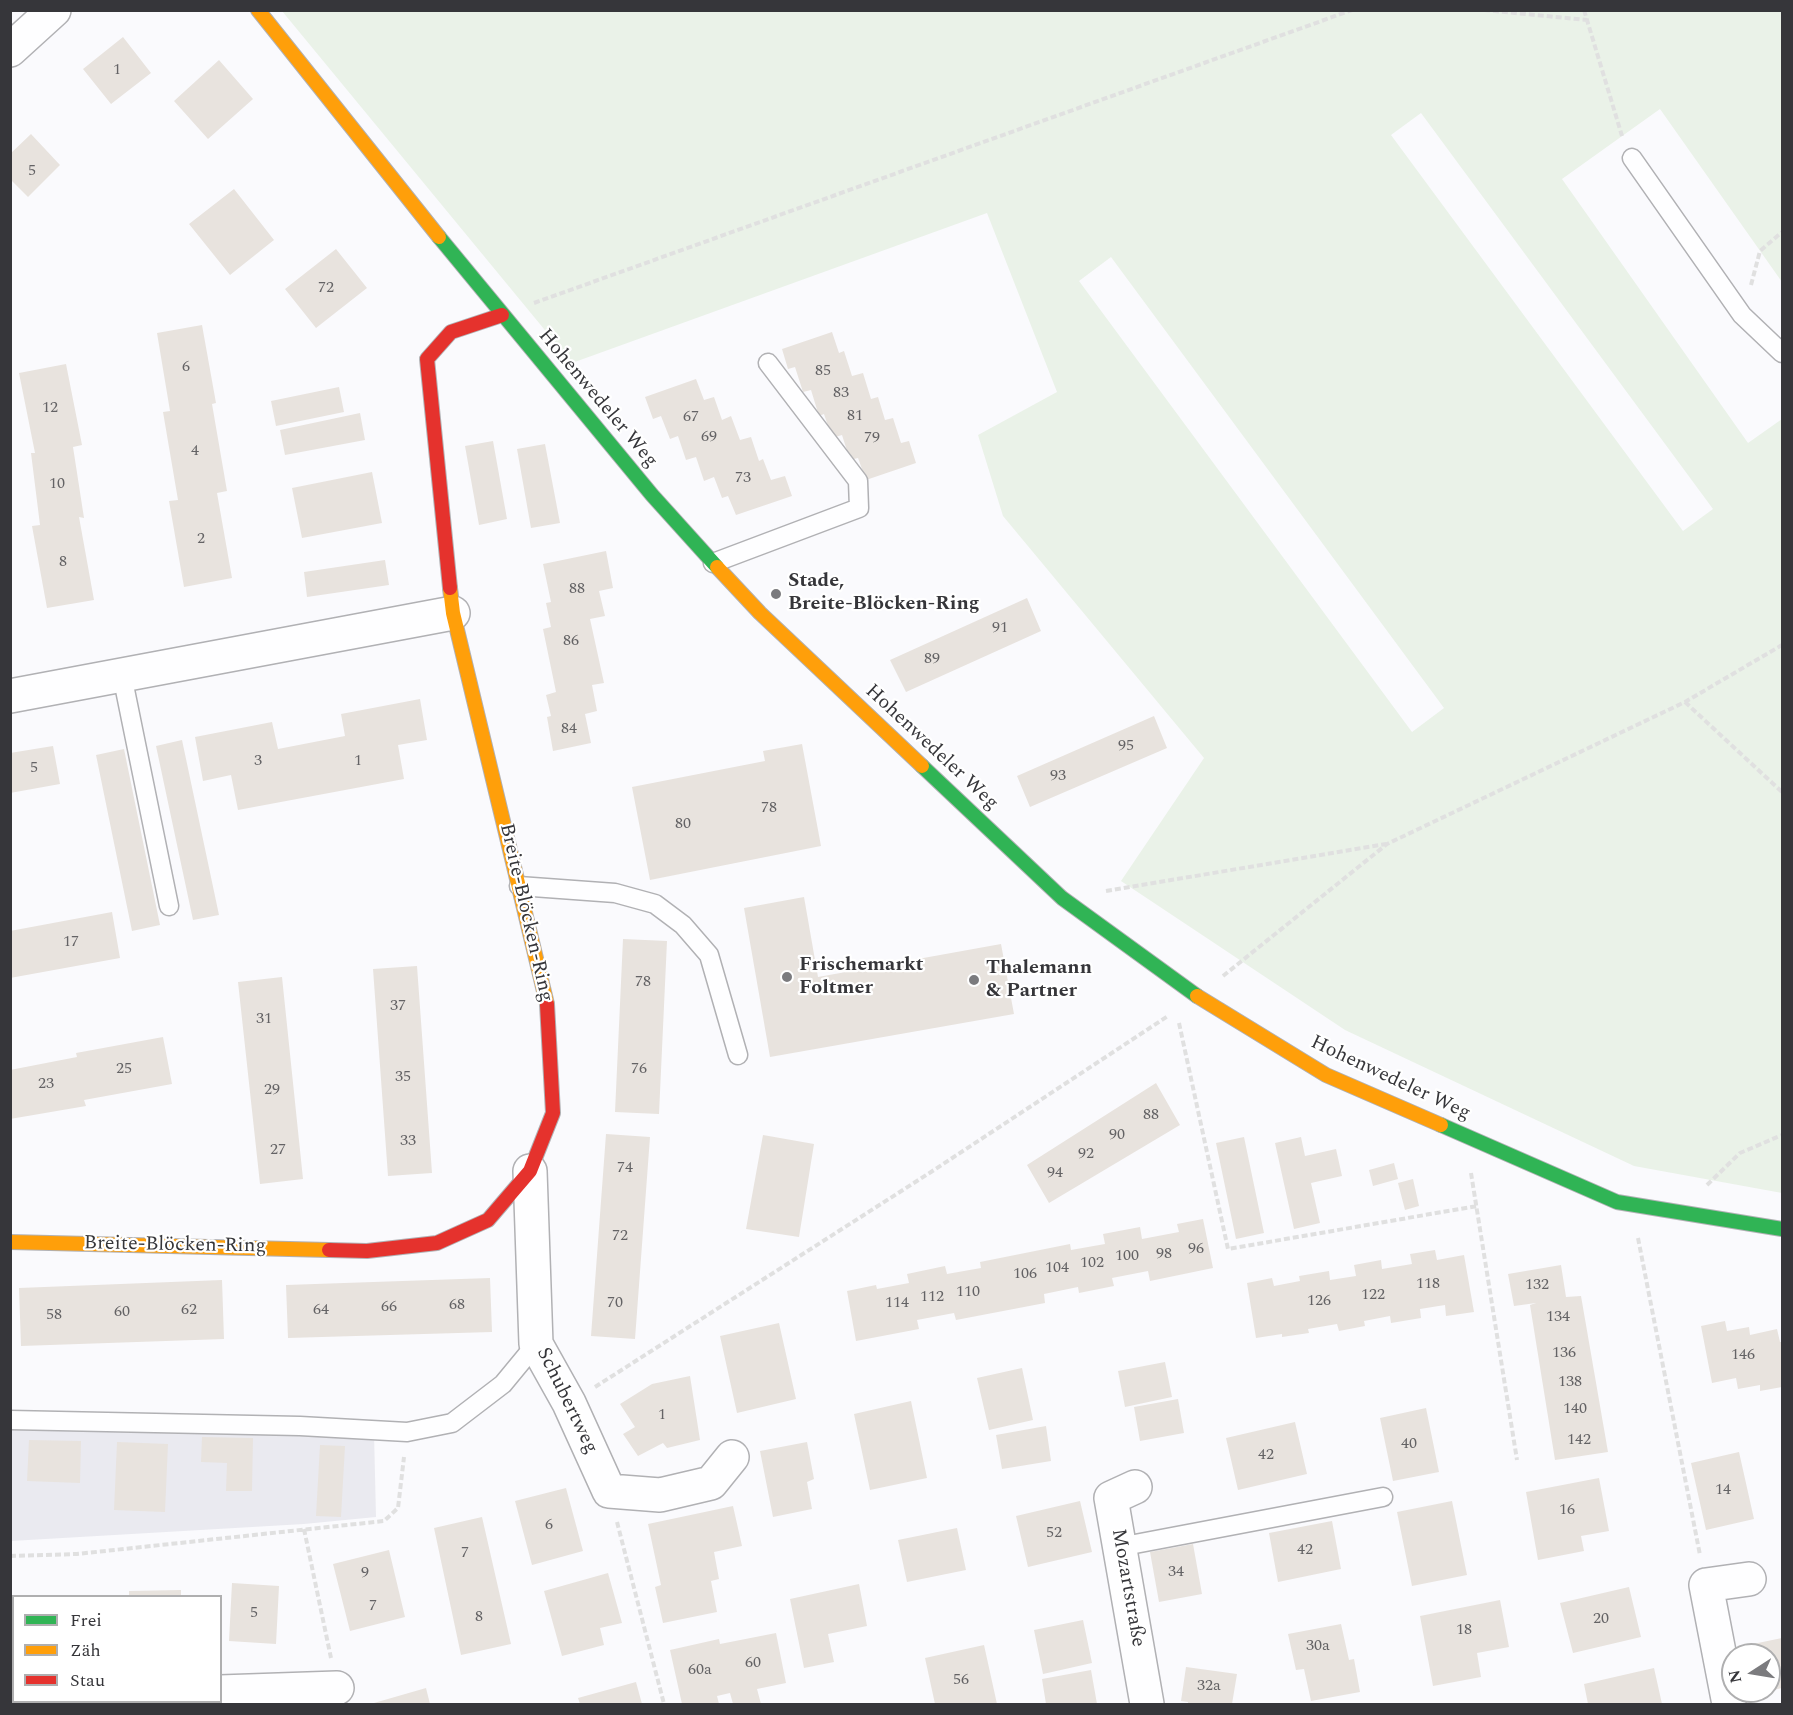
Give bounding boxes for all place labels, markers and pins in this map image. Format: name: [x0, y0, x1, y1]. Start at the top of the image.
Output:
place label: Stade, Breite-Blöcken-Ring: [788, 570, 980, 617]
marker: Stade, Breite-Blöcken-Ring: [769, 587, 783, 601]
place label: Frischemarkt Foltmer: [799, 954, 923, 1001]
place label: Thalemann & Partner: [986, 957, 1092, 1004]
marker: Frischemarkt Foltmer: [780, 970, 794, 984]
marker: Thalemann & Partner: [967, 973, 981, 987]

